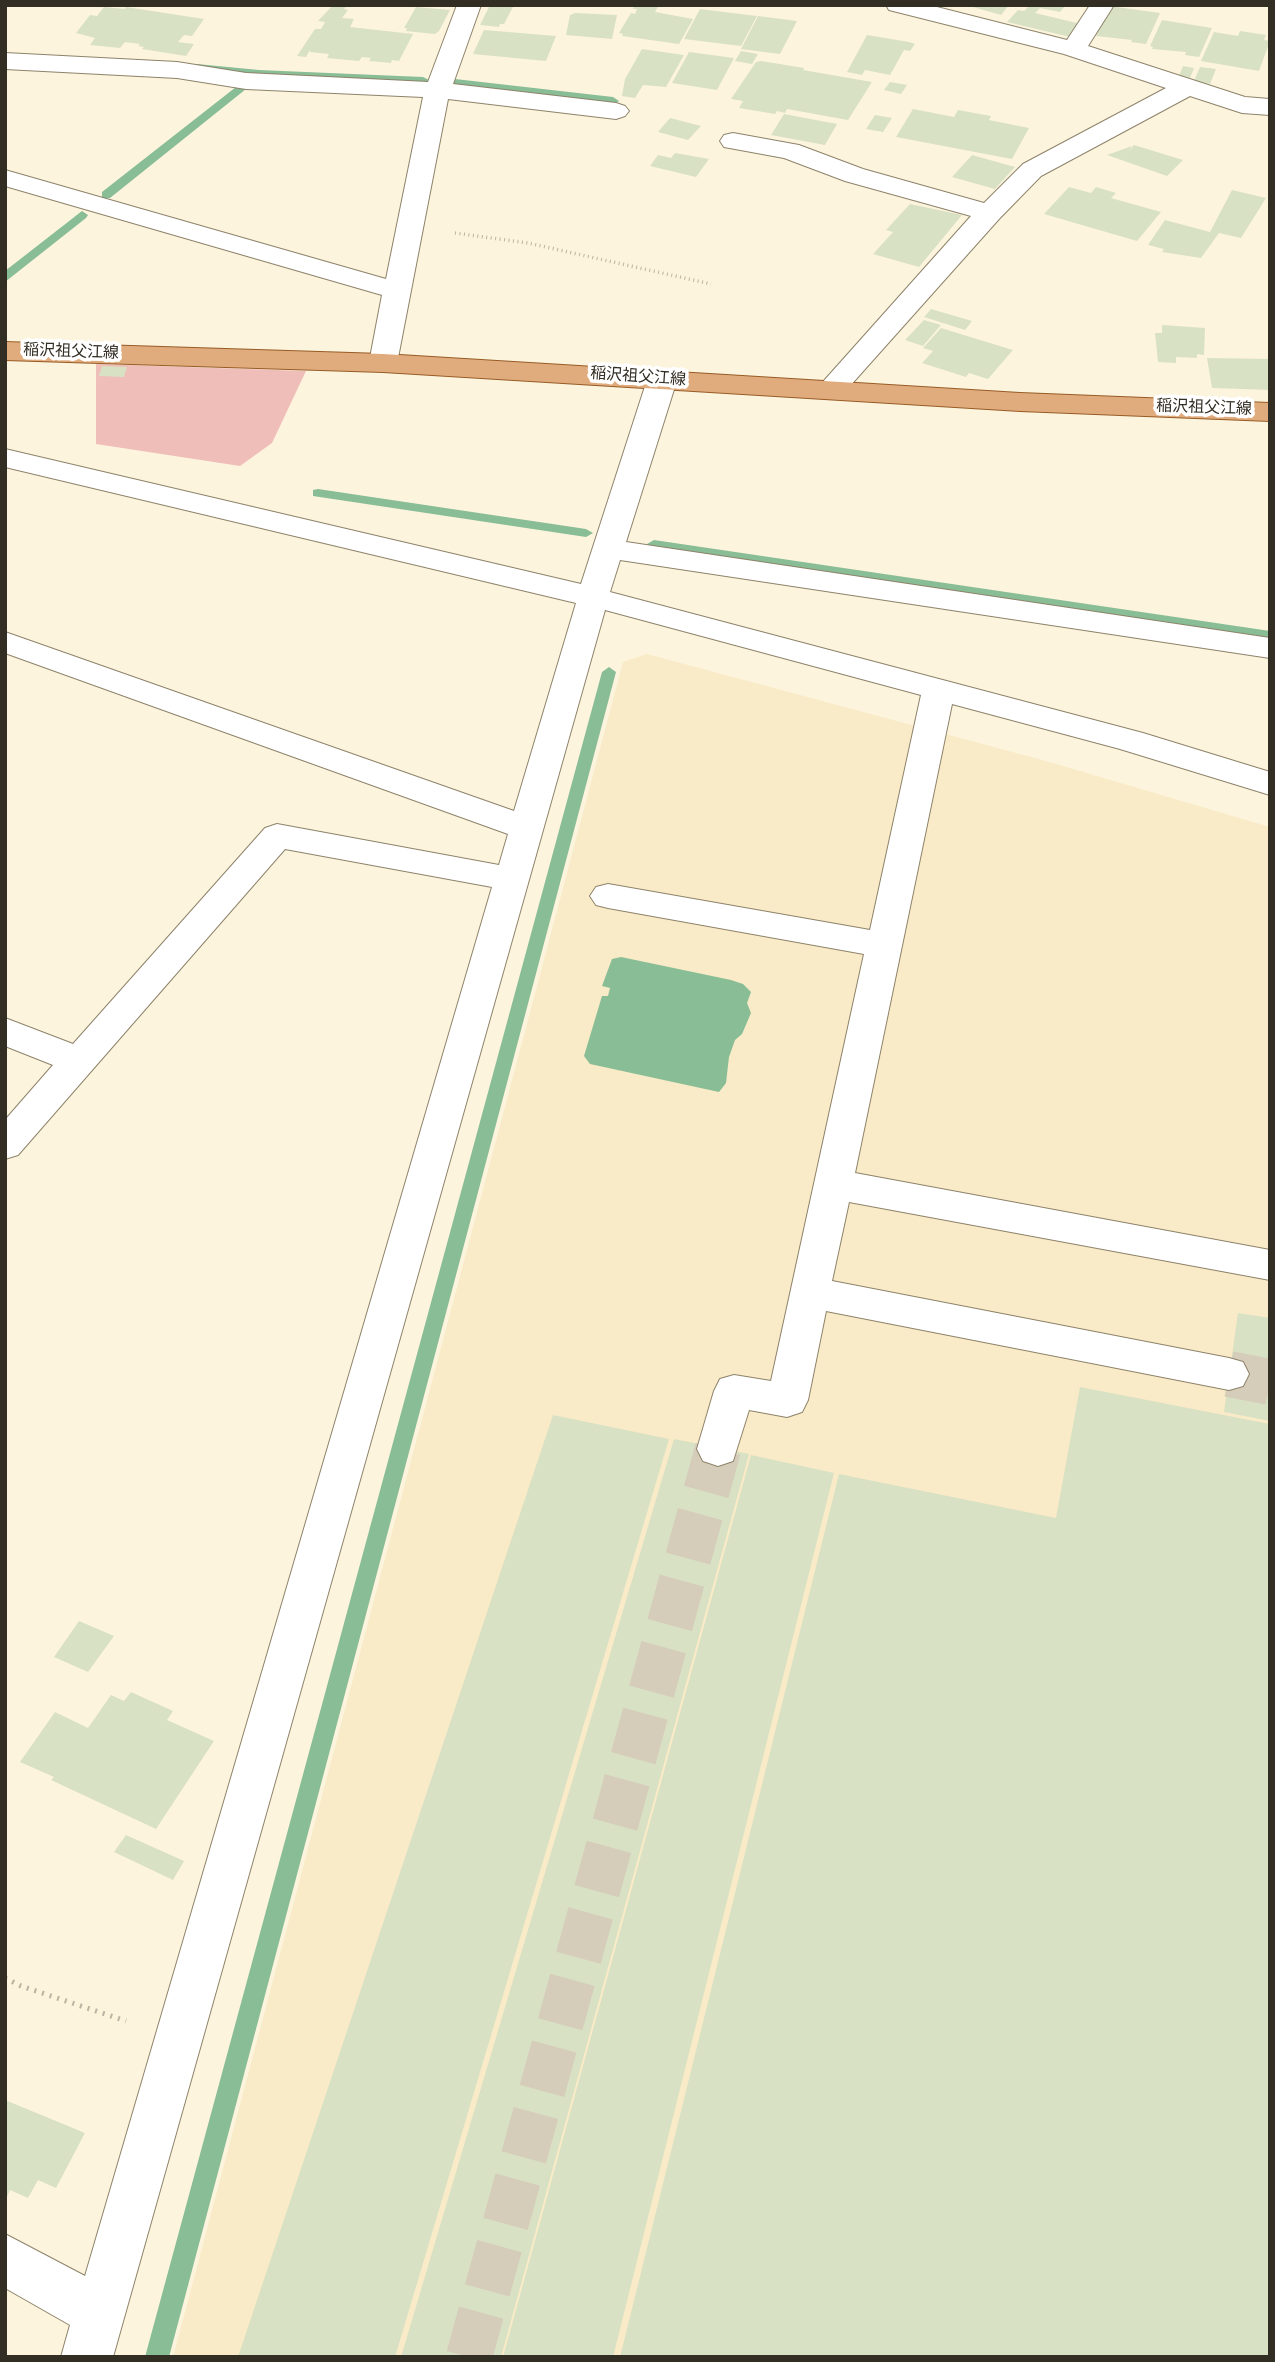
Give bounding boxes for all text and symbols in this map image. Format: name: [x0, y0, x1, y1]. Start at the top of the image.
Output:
street label: 稲沢祖父江線: [23, 342, 119, 364]
street label: 稲沢祖父江線: [589, 365, 687, 391]
street label: 稲沢祖父江線: [1156, 398, 1252, 420]

